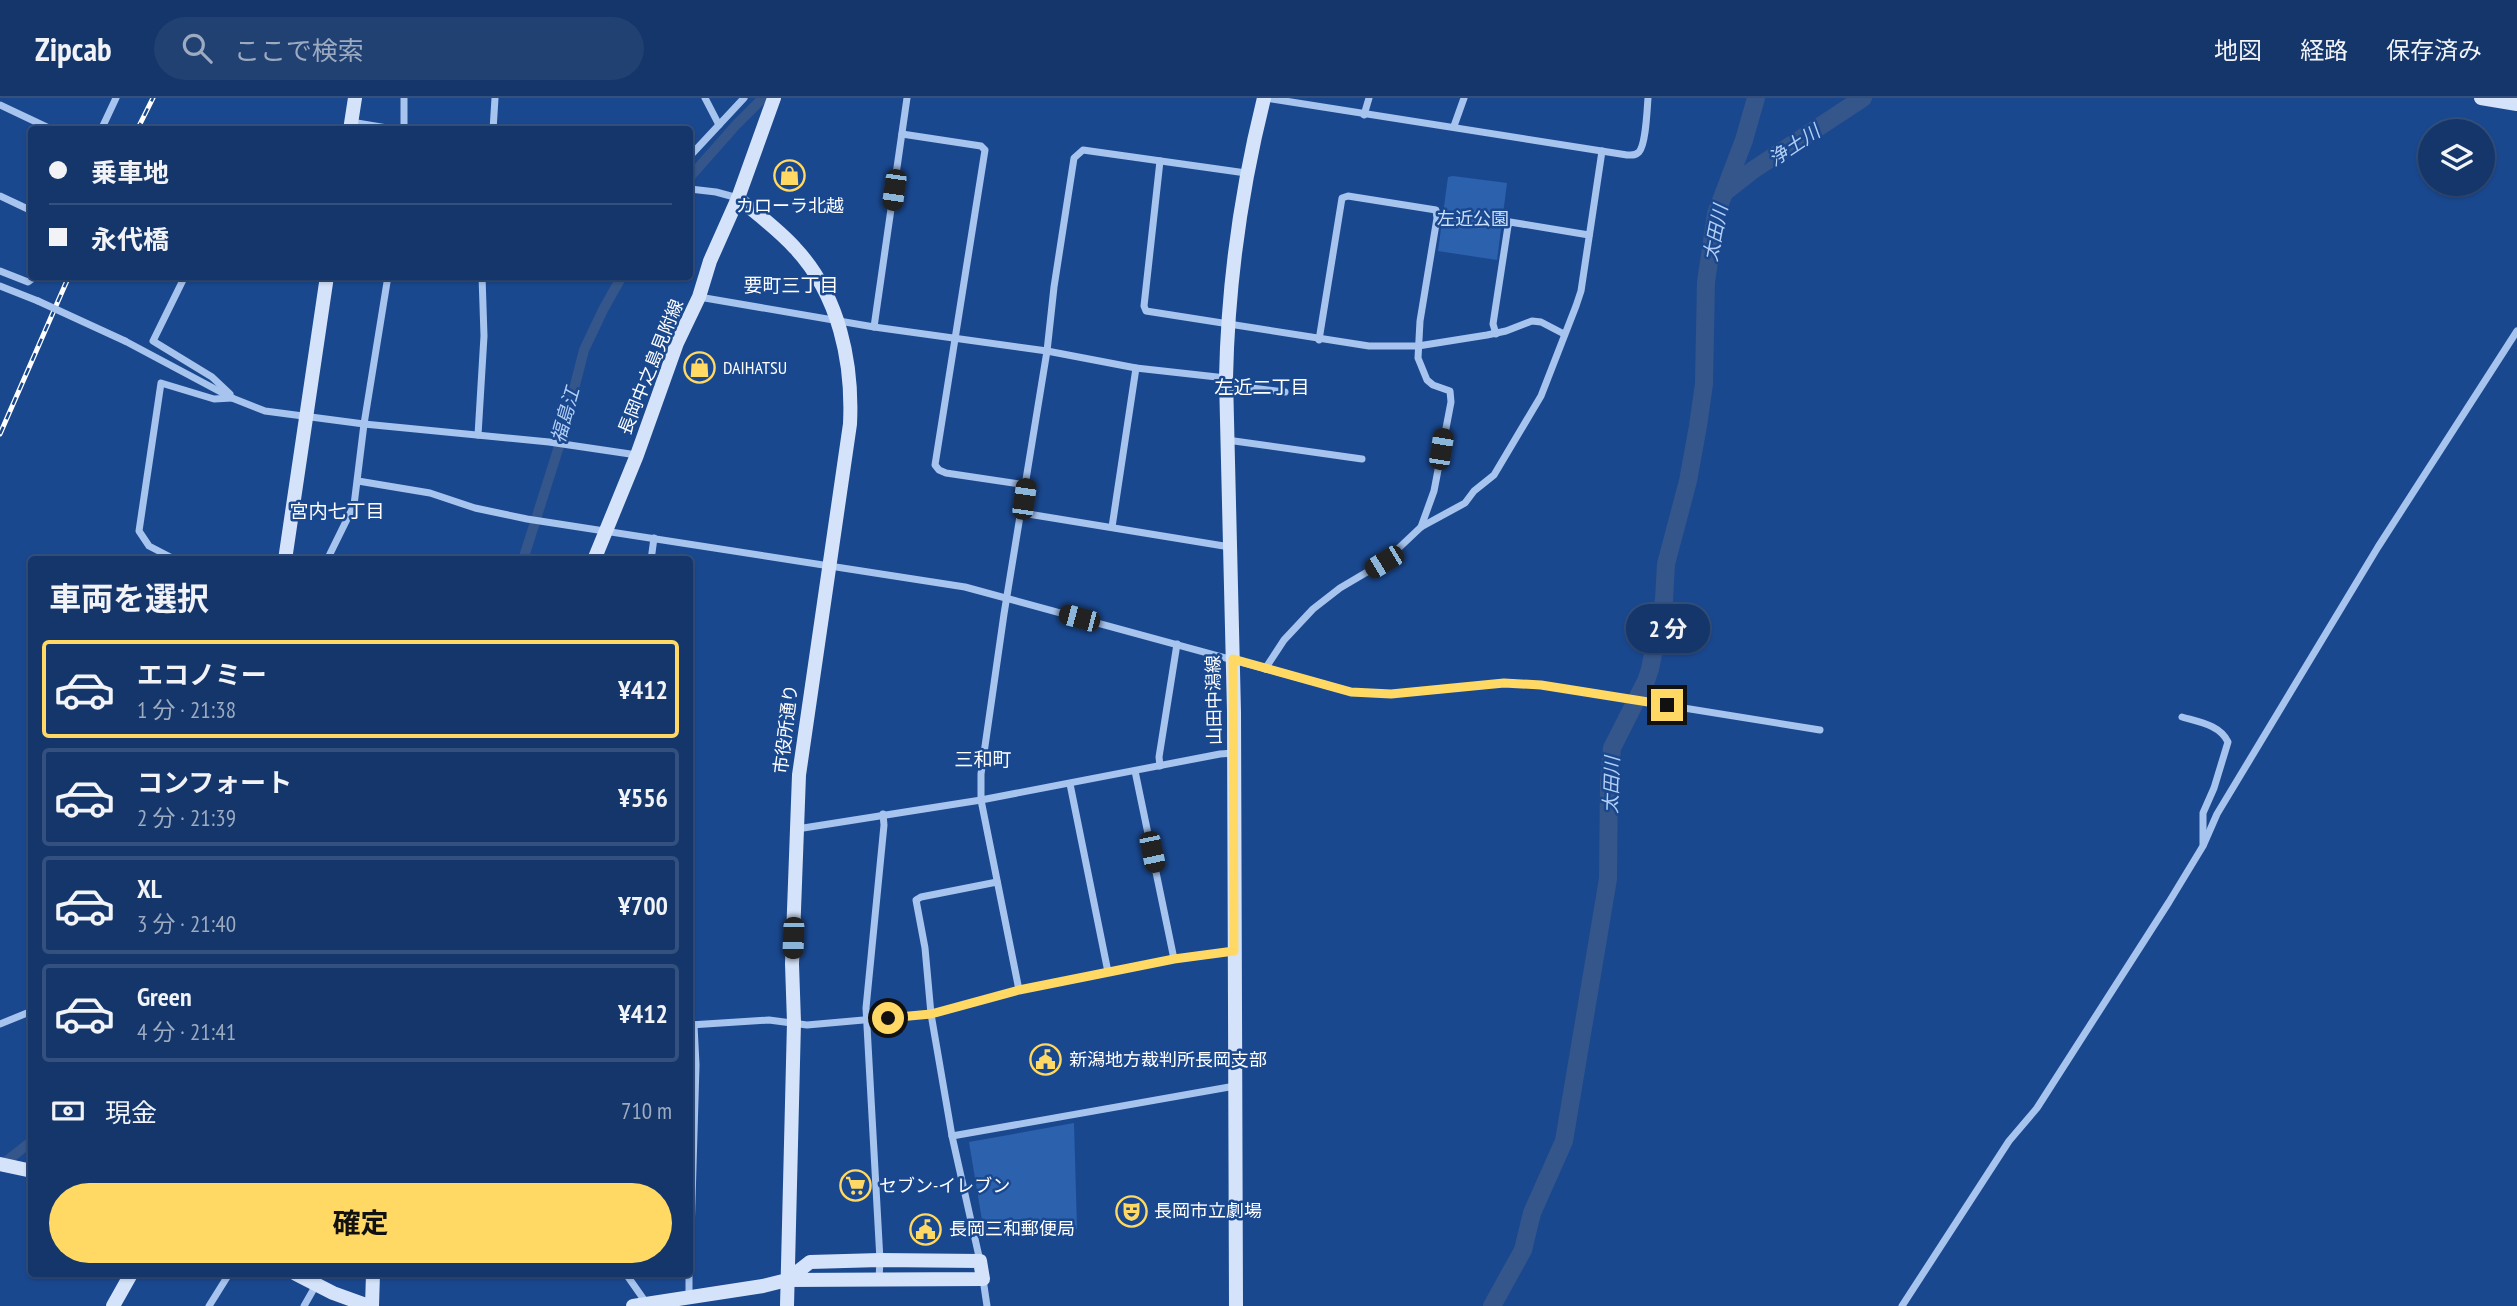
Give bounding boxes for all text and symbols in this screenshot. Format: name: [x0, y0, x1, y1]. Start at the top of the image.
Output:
search box: [154, 17, 644, 80]
text: Zipcab: [35, 27, 112, 70]
icon: search: [178, 29, 216, 67]
text: ここで検索: [234, 34, 364, 67]
text: 地図: [2214, 35, 2262, 66]
text: 経路: [2300, 35, 2348, 66]
text: 保存済み: [2386, 35, 2482, 66]
water label: 浄土川: [1764, 118, 1826, 171]
map controls: [2418, 119, 2495, 196]
button: layers: [2418, 119, 2495, 196]
text: 乗車地: [91, 156, 169, 189]
shop icon: カローラ北越: [773, 158, 807, 192]
car: [881, 168, 908, 212]
place label: カローラ北越: [736, 194, 844, 217]
water label: 太田川: [1698, 201, 1733, 263]
park label: 左近公園: [1437, 207, 1509, 230]
text: 永代橋: [91, 223, 169, 256]
district label: 要町三丁目: [743, 273, 839, 297]
street label: 長岡中之島見附線: [613, 296, 688, 438]
shop icon: DAIHATSU: [683, 351, 717, 385]
place label: DAIHATSU: [723, 356, 787, 379]
district label: 左近二丁目: [1214, 375, 1310, 399]
water label: 福島江: [546, 382, 585, 446]
car: [1428, 427, 1455, 471]
car: [1011, 477, 1038, 521]
district label: 宮内七丁目: [289, 499, 385, 523]
car: [1361, 542, 1408, 582]
text: 車両を選択: [49, 577, 209, 619]
car: [1056, 602, 1103, 634]
callout: 2 分: [1625, 603, 1709, 652]
text: 2 分: [1649, 614, 1687, 643]
street label: 山田中潟線: [1201, 655, 1226, 745]
icon: car: [53, 658, 116, 721]
text: エコノミー: [137, 658, 267, 691]
text: ¥412: [618, 673, 668, 706]
street label: 市役所通り: [769, 683, 802, 775]
route end: [1651, 689, 1683, 721]
text: 1 分 · 21:38: [137, 695, 236, 724]
district label: 三和町: [954, 747, 1012, 771]
water label: 太田川: [1598, 754, 1624, 814]
icon: car: [53, 766, 116, 829]
text: コンフォート: [137, 766, 292, 799]
text: ¥556: [618, 781, 668, 814]
text: 2 分 · 21:39: [137, 803, 236, 832]
car: [1138, 829, 1167, 875]
text: XL: [137, 872, 162, 905]
icon: car: [53, 874, 116, 937]
text: ¥700: [618, 889, 668, 922]
text: 3 分 · 21:40: [137, 909, 236, 938]
car: [782, 917, 805, 959]
text: Green: [137, 980, 192, 1013]
icon: car: [53, 982, 116, 1045]
text: ¥412: [618, 997, 668, 1030]
route start: [872, 1002, 904, 1034]
text: 4 分 · 21:41: [137, 1017, 236, 1046]
public building icon: 新潟地方裁判所長岡支部: [1029, 1043, 1063, 1077]
place label: 新潟地方裁判所長岡支部: [1069, 1048, 1267, 1071]
icon: cash: [49, 1092, 87, 1130]
text: 現金: [105, 1096, 157, 1129]
text: 710 m: [621, 1096, 672, 1125]
supermarket icon: セブン-イレブン: [839, 1169, 873, 1203]
place label: セブン-イレブン: [879, 1174, 1010, 1197]
button: 確定: [49, 1183, 672, 1263]
theatre icon: 長岡市立劇場: [1114, 1194, 1148, 1228]
place label: 長岡市立劇場: [1154, 1199, 1262, 1222]
public building icon: 長岡三和郵便局: [909, 1212, 943, 1246]
place label: 長岡三和郵便局: [949, 1217, 1075, 1240]

